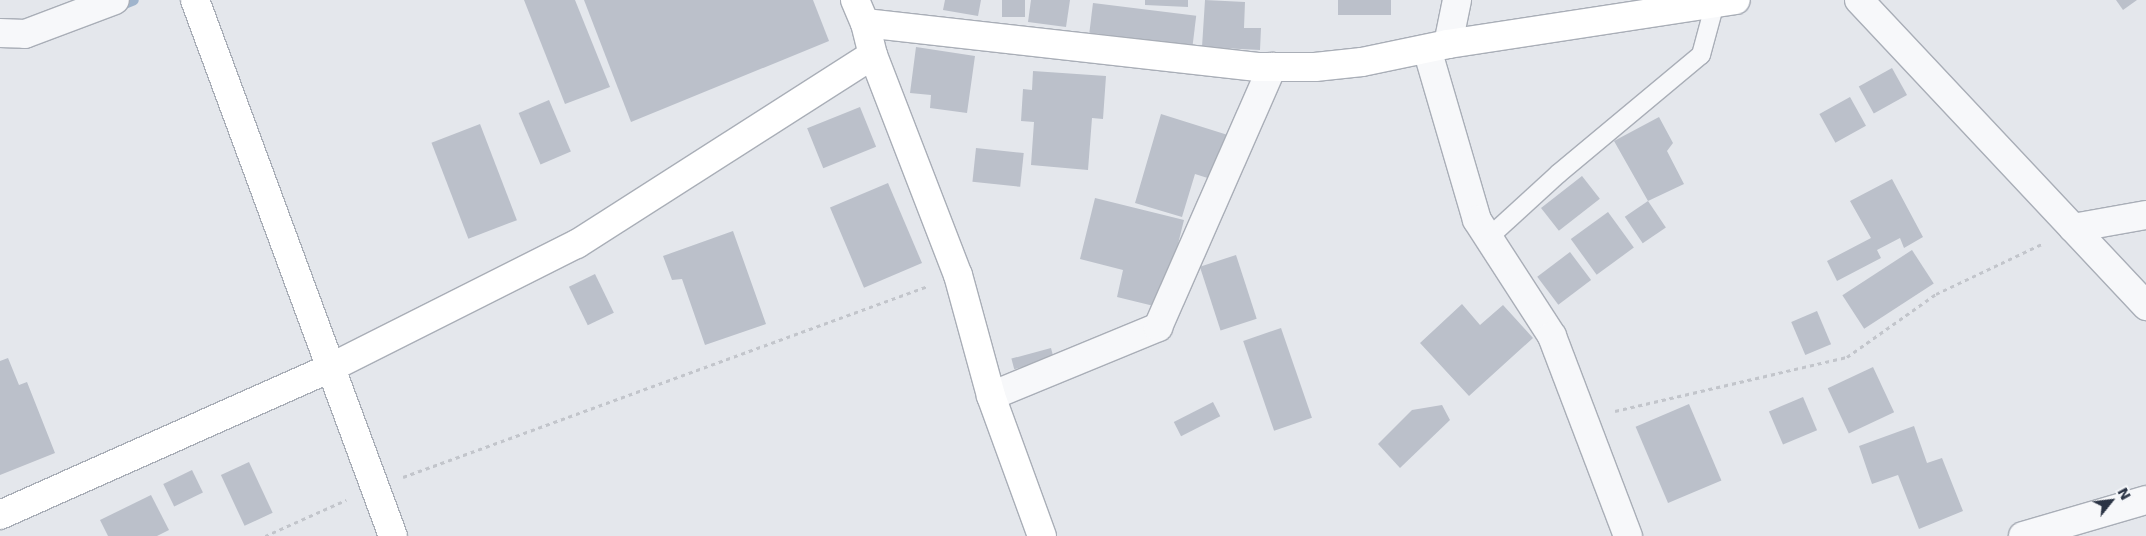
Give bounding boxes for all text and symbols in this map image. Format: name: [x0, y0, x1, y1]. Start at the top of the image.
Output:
north arrow: [2086, 476, 2136, 526]
text: N: [2114, 485, 2134, 503]

